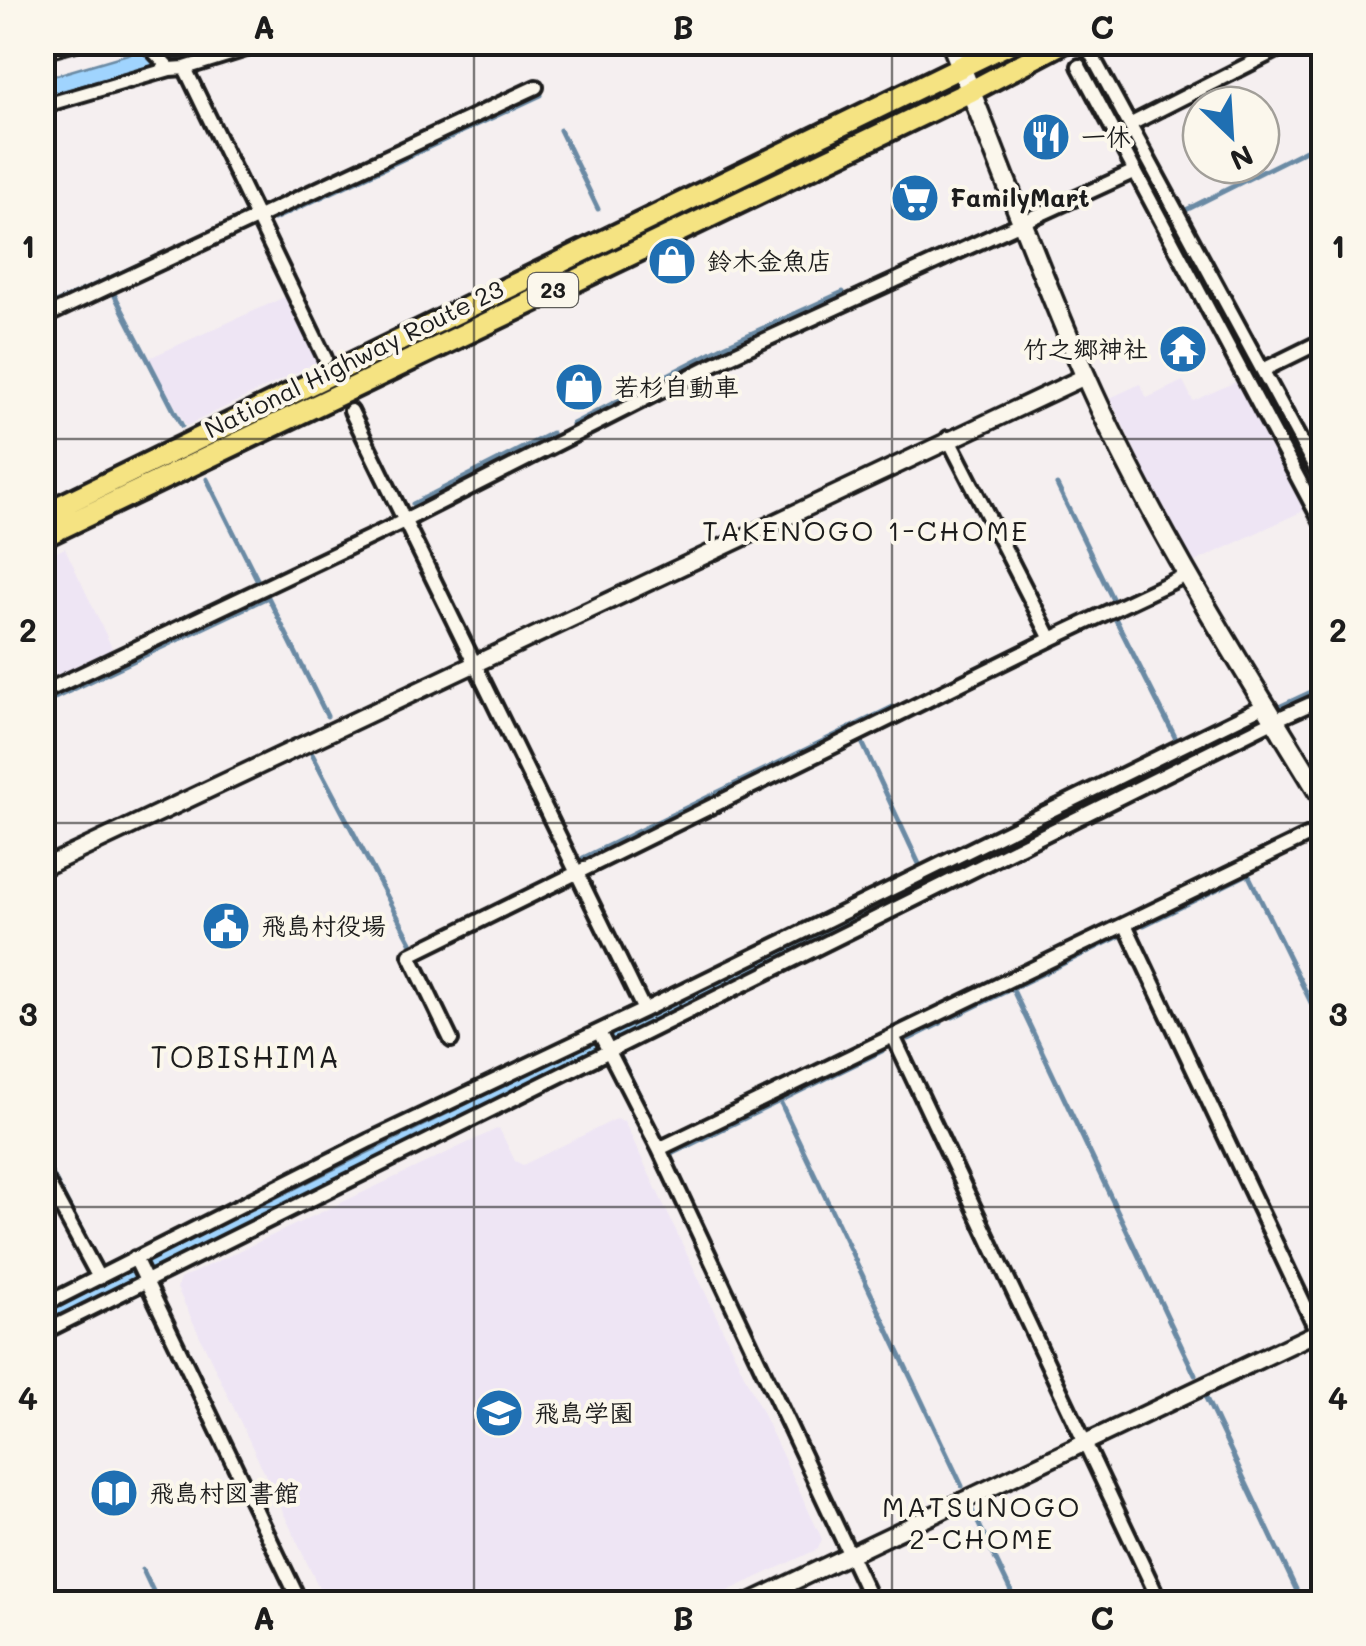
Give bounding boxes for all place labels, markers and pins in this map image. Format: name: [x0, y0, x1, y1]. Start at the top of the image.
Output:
restaurant icon: 一休: [1020, 111, 1072, 163]
place label: 一休: [1081, 120, 1131, 152]
supermarket icon: FamilyMart: [889, 172, 941, 224]
place label: FamilyMart: [950, 181, 1090, 214]
shop icon: 鈴木金魚店: [646, 235, 698, 287]
place label: 鈴木金魚店: [707, 244, 832, 276]
temple icon: 竹之郷神社: [1157, 323, 1209, 375]
place label: 竹之郷神社: [1023, 332, 1148, 364]
shop icon: 若杉自動車: [553, 361, 605, 413]
place label: 若杉自動車: [614, 370, 739, 402]
public building icon: 飛島村役場: [200, 900, 252, 952]
place label: 飛島村役場: [261, 909, 386, 941]
school or university icon: 飛島学園: [473, 1387, 525, 1439]
place label: 飛島学園: [534, 1396, 634, 1428]
library icon: 飛島村図書館: [88, 1467, 140, 1519]
place label: 飛島村図書館: [149, 1476, 299, 1508]

